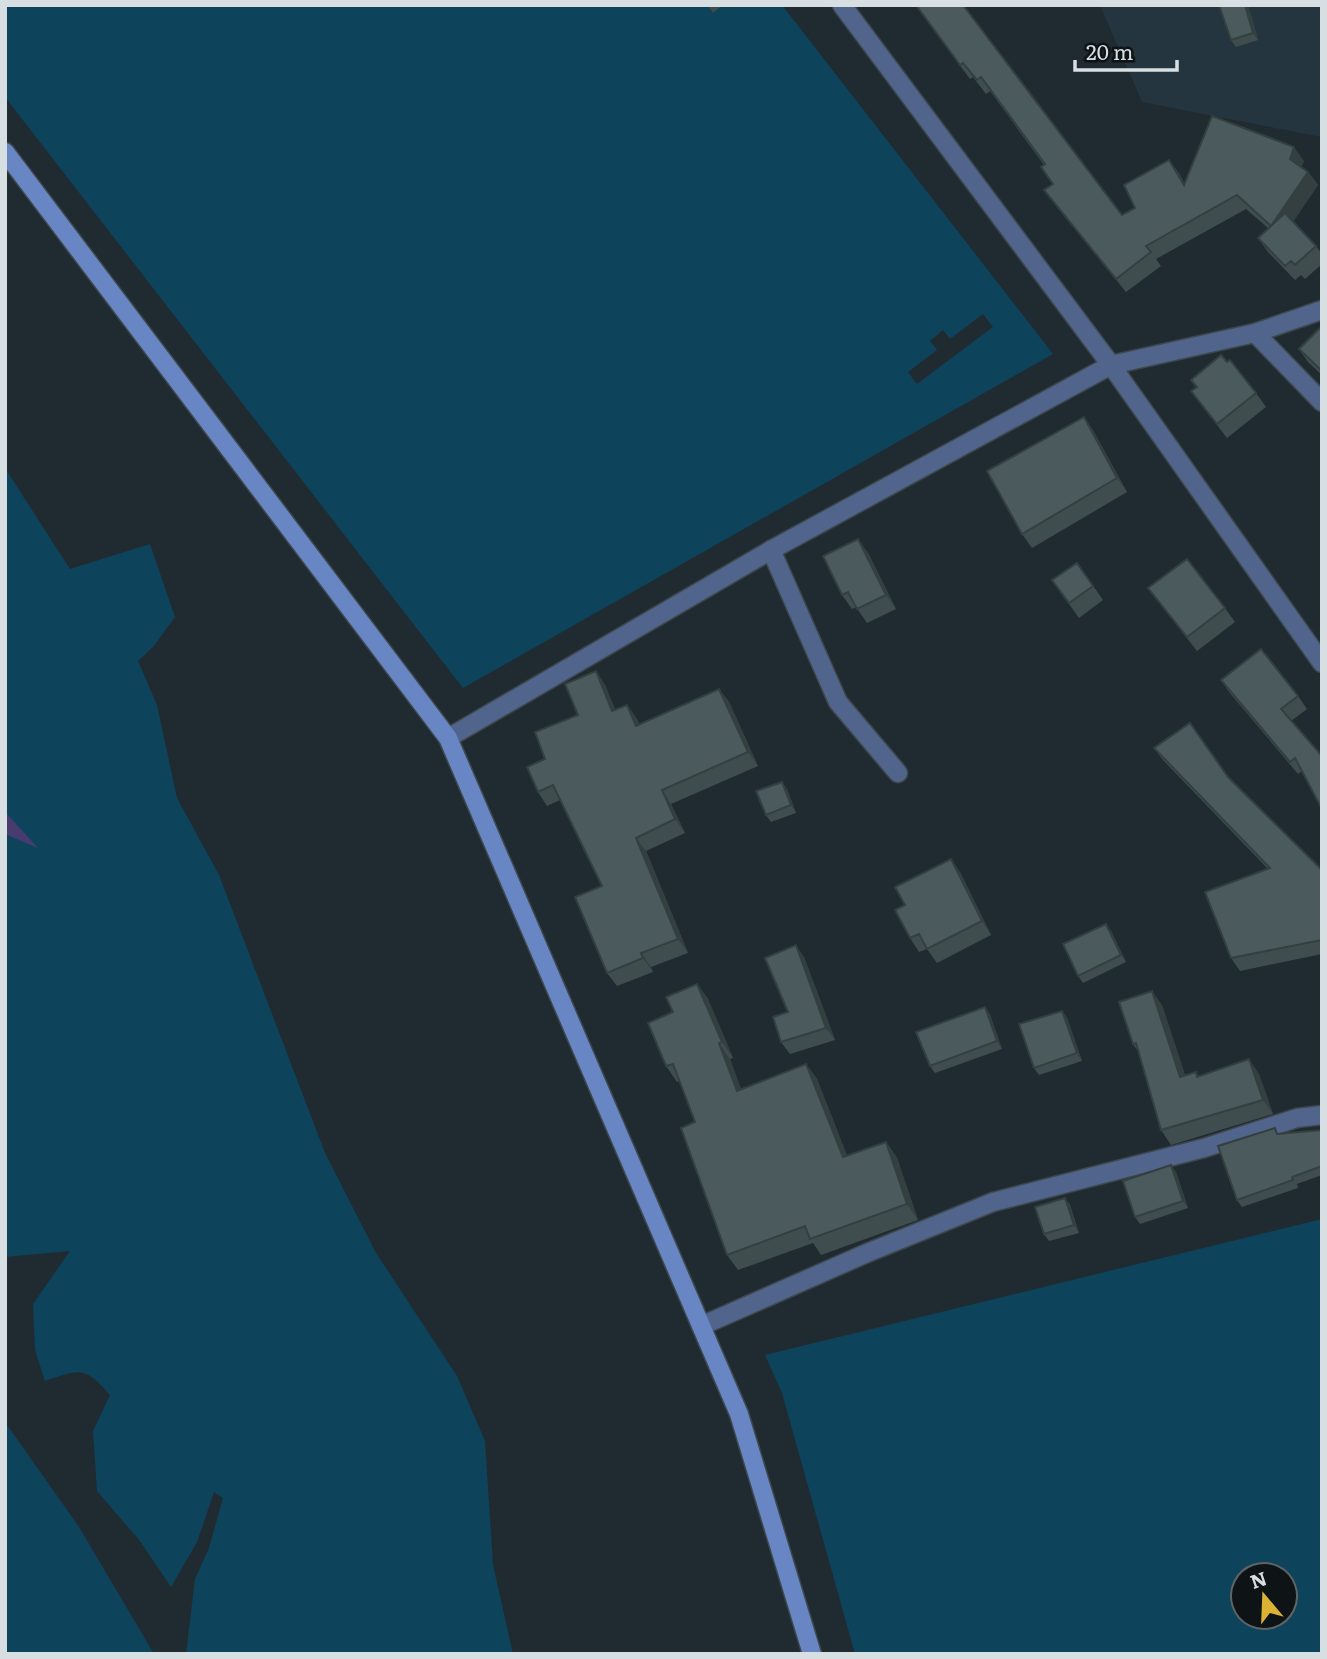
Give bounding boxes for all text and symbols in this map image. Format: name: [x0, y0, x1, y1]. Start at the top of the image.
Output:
scale bar: [1075, 28, 1176, 72]
text: 20 m: [1086, 35, 1133, 66]
north arrow: [1229, 1561, 1299, 1631]
text: N: [1246, 1563, 1270, 1595]

